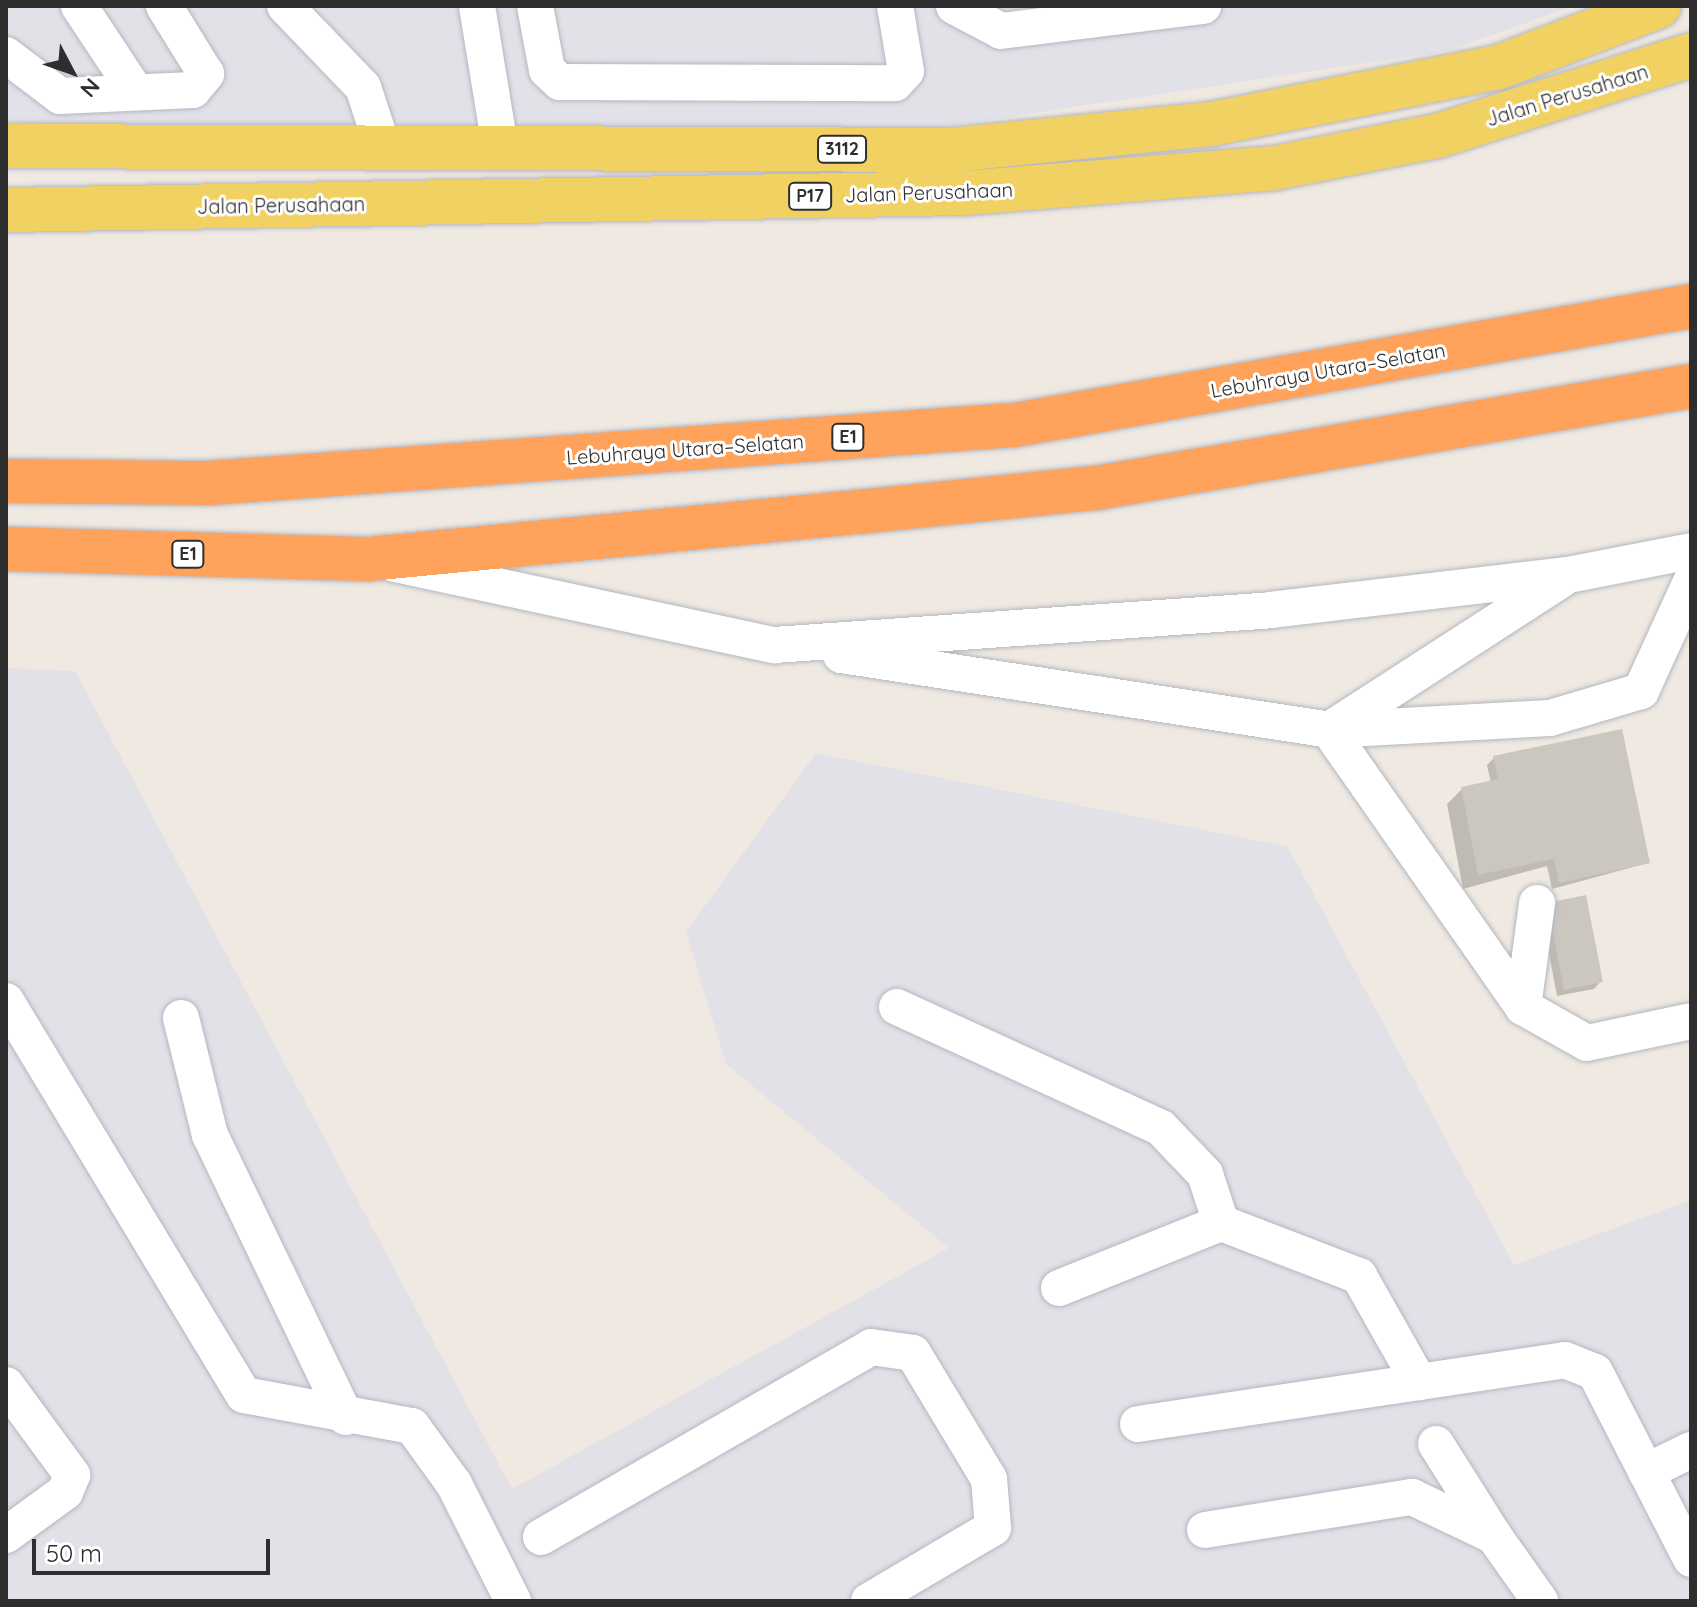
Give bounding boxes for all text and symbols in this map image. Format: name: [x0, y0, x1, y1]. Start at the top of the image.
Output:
north arrow: [32, 32, 112, 112]
street label: Jalan Perusahaan: [1483, 59, 1651, 131]
text: N: [74, 72, 106, 103]
road number: 3112: [816, 135, 868, 163]
street label: Jalan Perusahaan: [844, 177, 1014, 207]
road number: P17: [788, 182, 832, 210]
street label: Jalan Perusahaan: [197, 192, 365, 218]
street label: Lebuhraya Utara–Selatan: [1209, 338, 1447, 402]
road number: E1: [830, 423, 866, 451]
street label: Lebuhraya Utara–Selatan: [565, 429, 805, 469]
road number: E1: [170, 540, 206, 568]
scale bar: [36, 1523, 274, 1573]
text: 50 m: [46, 1538, 102, 1568]

